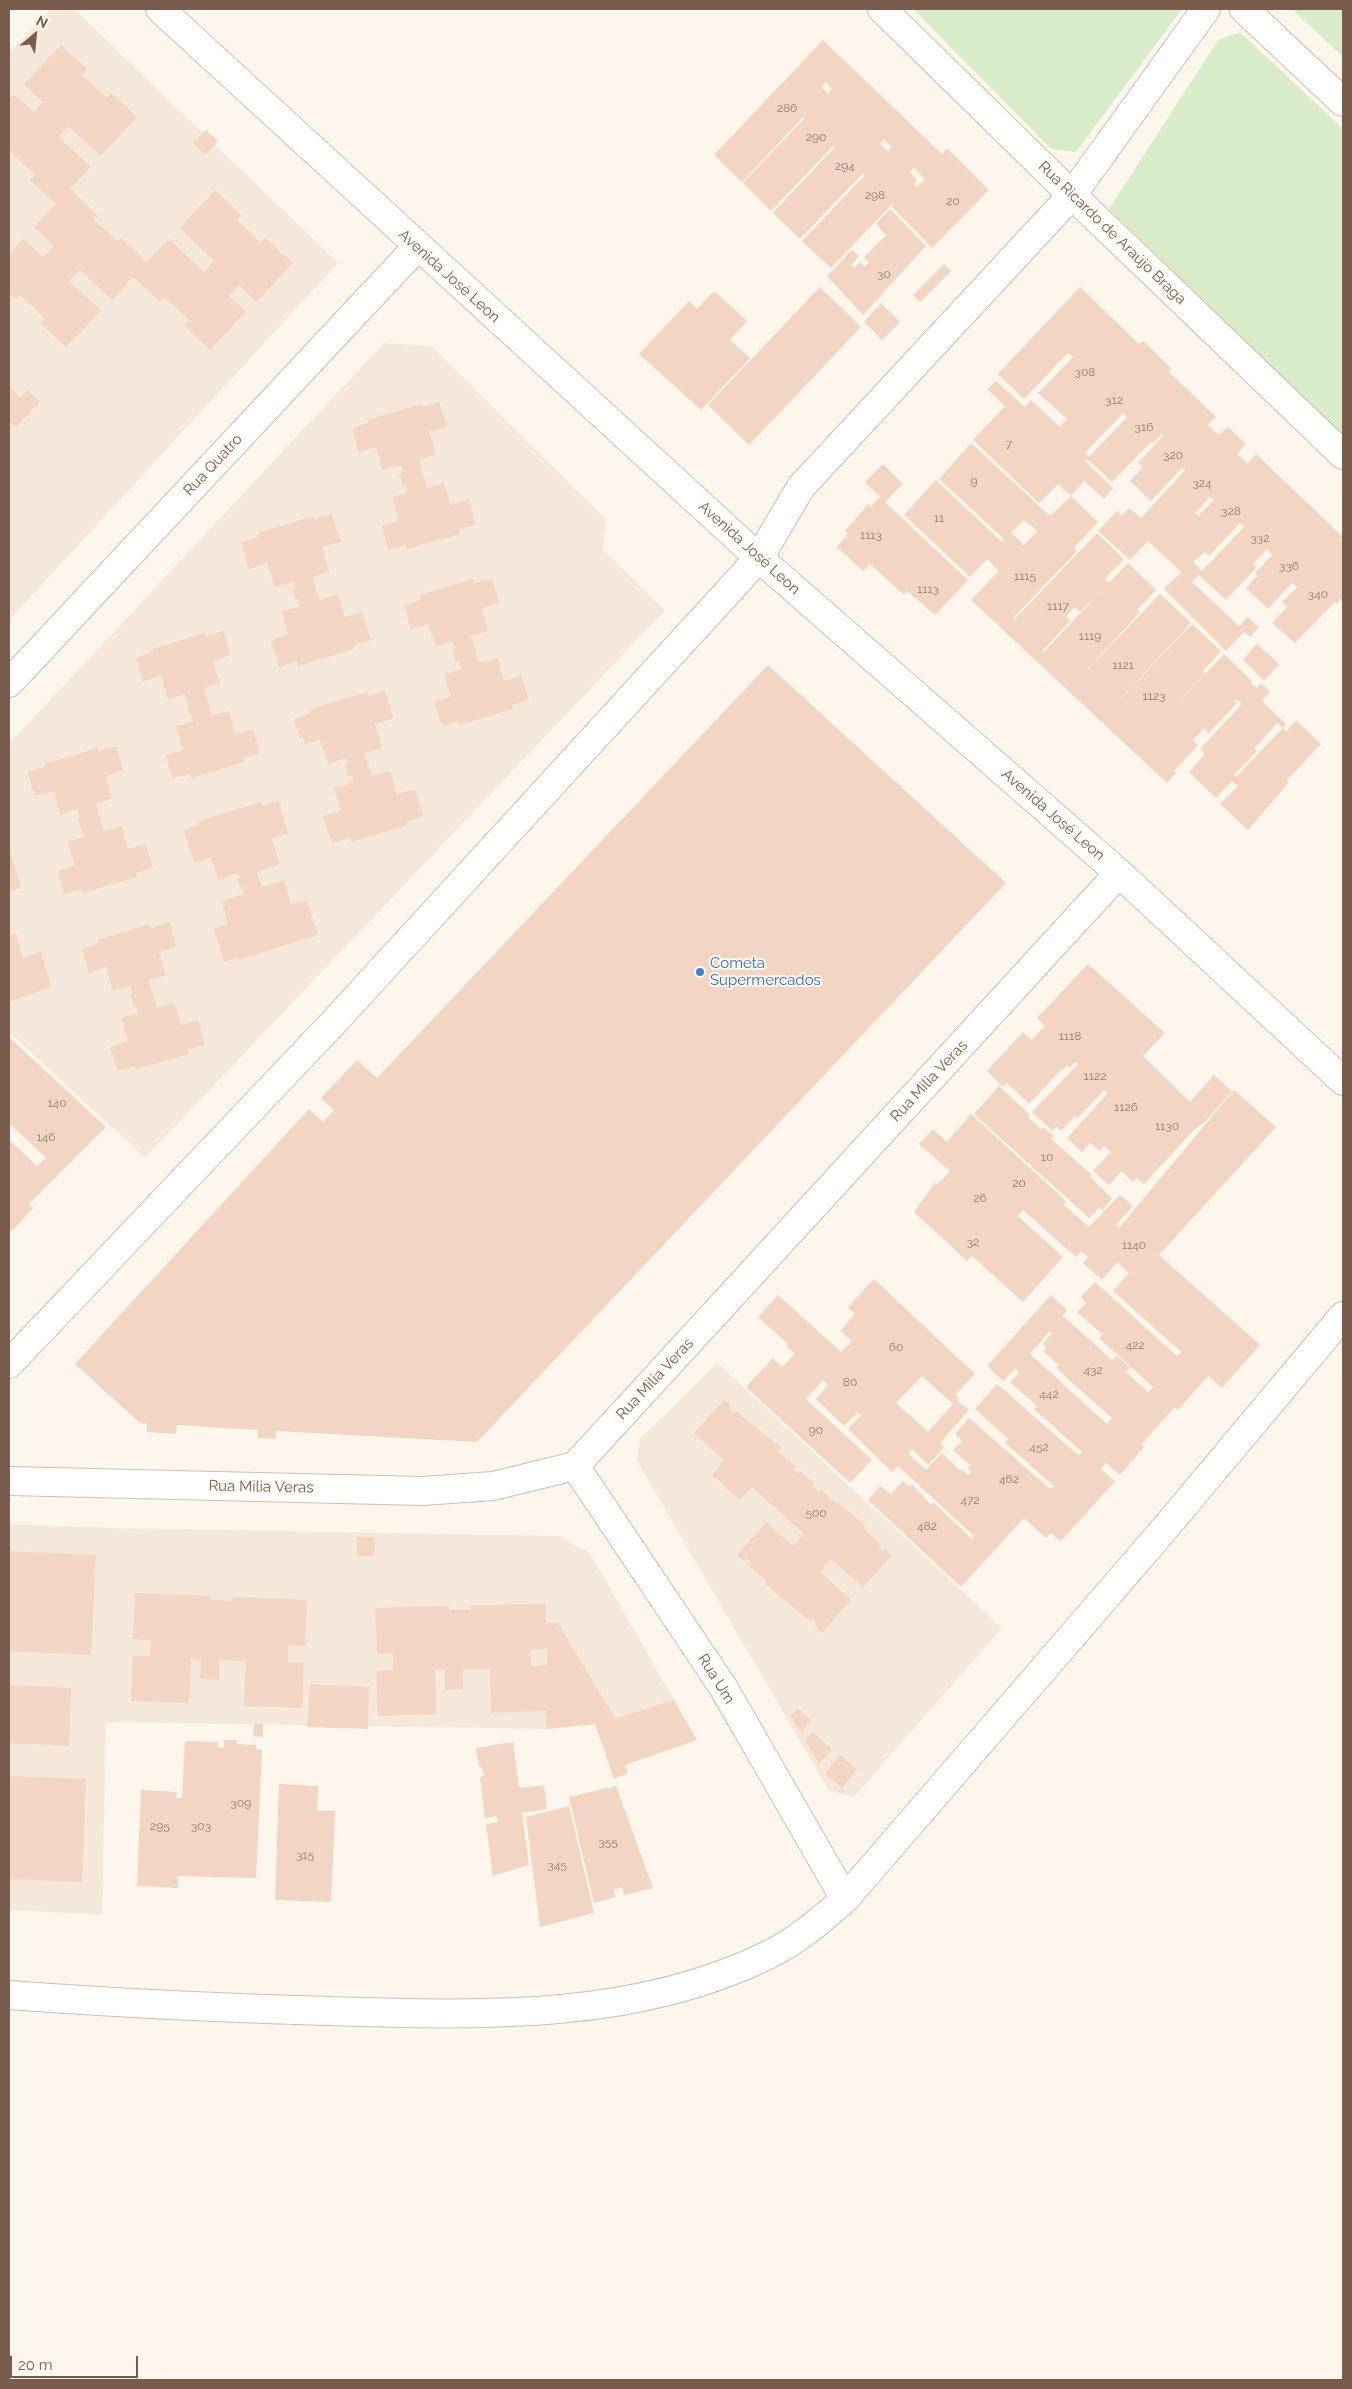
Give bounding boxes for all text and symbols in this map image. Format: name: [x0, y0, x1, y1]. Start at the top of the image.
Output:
north arrow: [10, 10, 60, 60]
text: N: [34, 12, 51, 31]
house number: 286: [777, 101, 797, 115]
house number: 290: [806, 130, 826, 144]
street label: Rua Ricardo de Araújo Braga: [1034, 158, 1190, 308]
house number: 294: [835, 159, 855, 173]
house number: 298: [865, 188, 885, 202]
house number: 20: [946, 194, 960, 208]
street label: Avenida José Leon: [395, 226, 503, 326]
house number: 30: [877, 267, 891, 281]
house number: 308: [1075, 365, 1095, 379]
house number: 312: [1105, 393, 1123, 407]
house number: 316: [1135, 420, 1153, 434]
street label: Rua Quatro: [180, 430, 246, 500]
house number: 7: [1006, 437, 1012, 451]
house number: 320: [1163, 448, 1183, 462]
house number: 9: [970, 474, 978, 488]
house number: 324: [1192, 476, 1212, 490]
street label: Avenida José Leon: [695, 498, 803, 598]
house number: 328: [1221, 504, 1241, 518]
house number: 11: [934, 511, 944, 525]
house number: 1113: [860, 528, 882, 542]
house number: 332: [1250, 531, 1270, 545]
house number: 336: [1279, 559, 1299, 573]
house number: 1115: [1014, 569, 1036, 583]
house number: 1113: [917, 582, 939, 596]
house number: 340: [1308, 587, 1328, 601]
house number: 1117: [1047, 599, 1069, 613]
house number: 1119: [1079, 629, 1101, 643]
house number: 1121: [1112, 658, 1134, 672]
house number: 1123: [1143, 689, 1165, 703]
street label: Avenida José Leon: [998, 765, 1108, 865]
place label: Cometa Supermercados: [710, 954, 821, 989]
marker: Cometa Supermercados: [694, 966, 706, 978]
house number: 1118: [1059, 1029, 1081, 1043]
street label: Rua Milia Veras: [887, 1036, 971, 1126]
house number: 1122: [1084, 1069, 1106, 1083]
house number: 140: [47, 1096, 67, 1110]
house number: 1126: [1114, 1100, 1138, 1114]
house number: 1130: [1155, 1119, 1179, 1133]
house number: 146: [37, 1130, 55, 1144]
house number: 10: [1041, 1150, 1053, 1164]
house number: 20: [1012, 1176, 1026, 1190]
house number: 26: [973, 1191, 987, 1205]
house number: 32: [967, 1235, 979, 1249]
house number: 1140: [1122, 1238, 1146, 1252]
street label: Rua Milia Veras: [613, 1334, 697, 1424]
house number: 422: [1125, 1338, 1145, 1352]
house number: 60: [889, 1340, 903, 1354]
house number: 432: [1083, 1363, 1103, 1377]
house number: 80: [843, 1375, 857, 1389]
house number: 442: [1039, 1387, 1059, 1401]
house number: 90: [809, 1423, 823, 1437]
house number: 452: [1029, 1440, 1049, 1454]
house number: 462: [999, 1472, 1019, 1486]
street label: Rua Milia Veras: [208, 1477, 314, 1497]
house number: 472: [960, 1493, 980, 1507]
house number: 500: [805, 1506, 827, 1520]
house number: 482: [917, 1519, 937, 1533]
street label: Rua Um: [694, 1651, 738, 1707]
house number: 309: [231, 1796, 251, 1810]
house number: 295: [150, 1819, 170, 1833]
house number: 303: [191, 1819, 211, 1833]
house number: 355: [598, 1835, 618, 1849]
house number: 315: [296, 1848, 314, 1862]
house number: 345: [547, 1858, 567, 1872]
scale bar: [12, 2346, 140, 2378]
text: 20 m: [18, 2356, 53, 2374]

